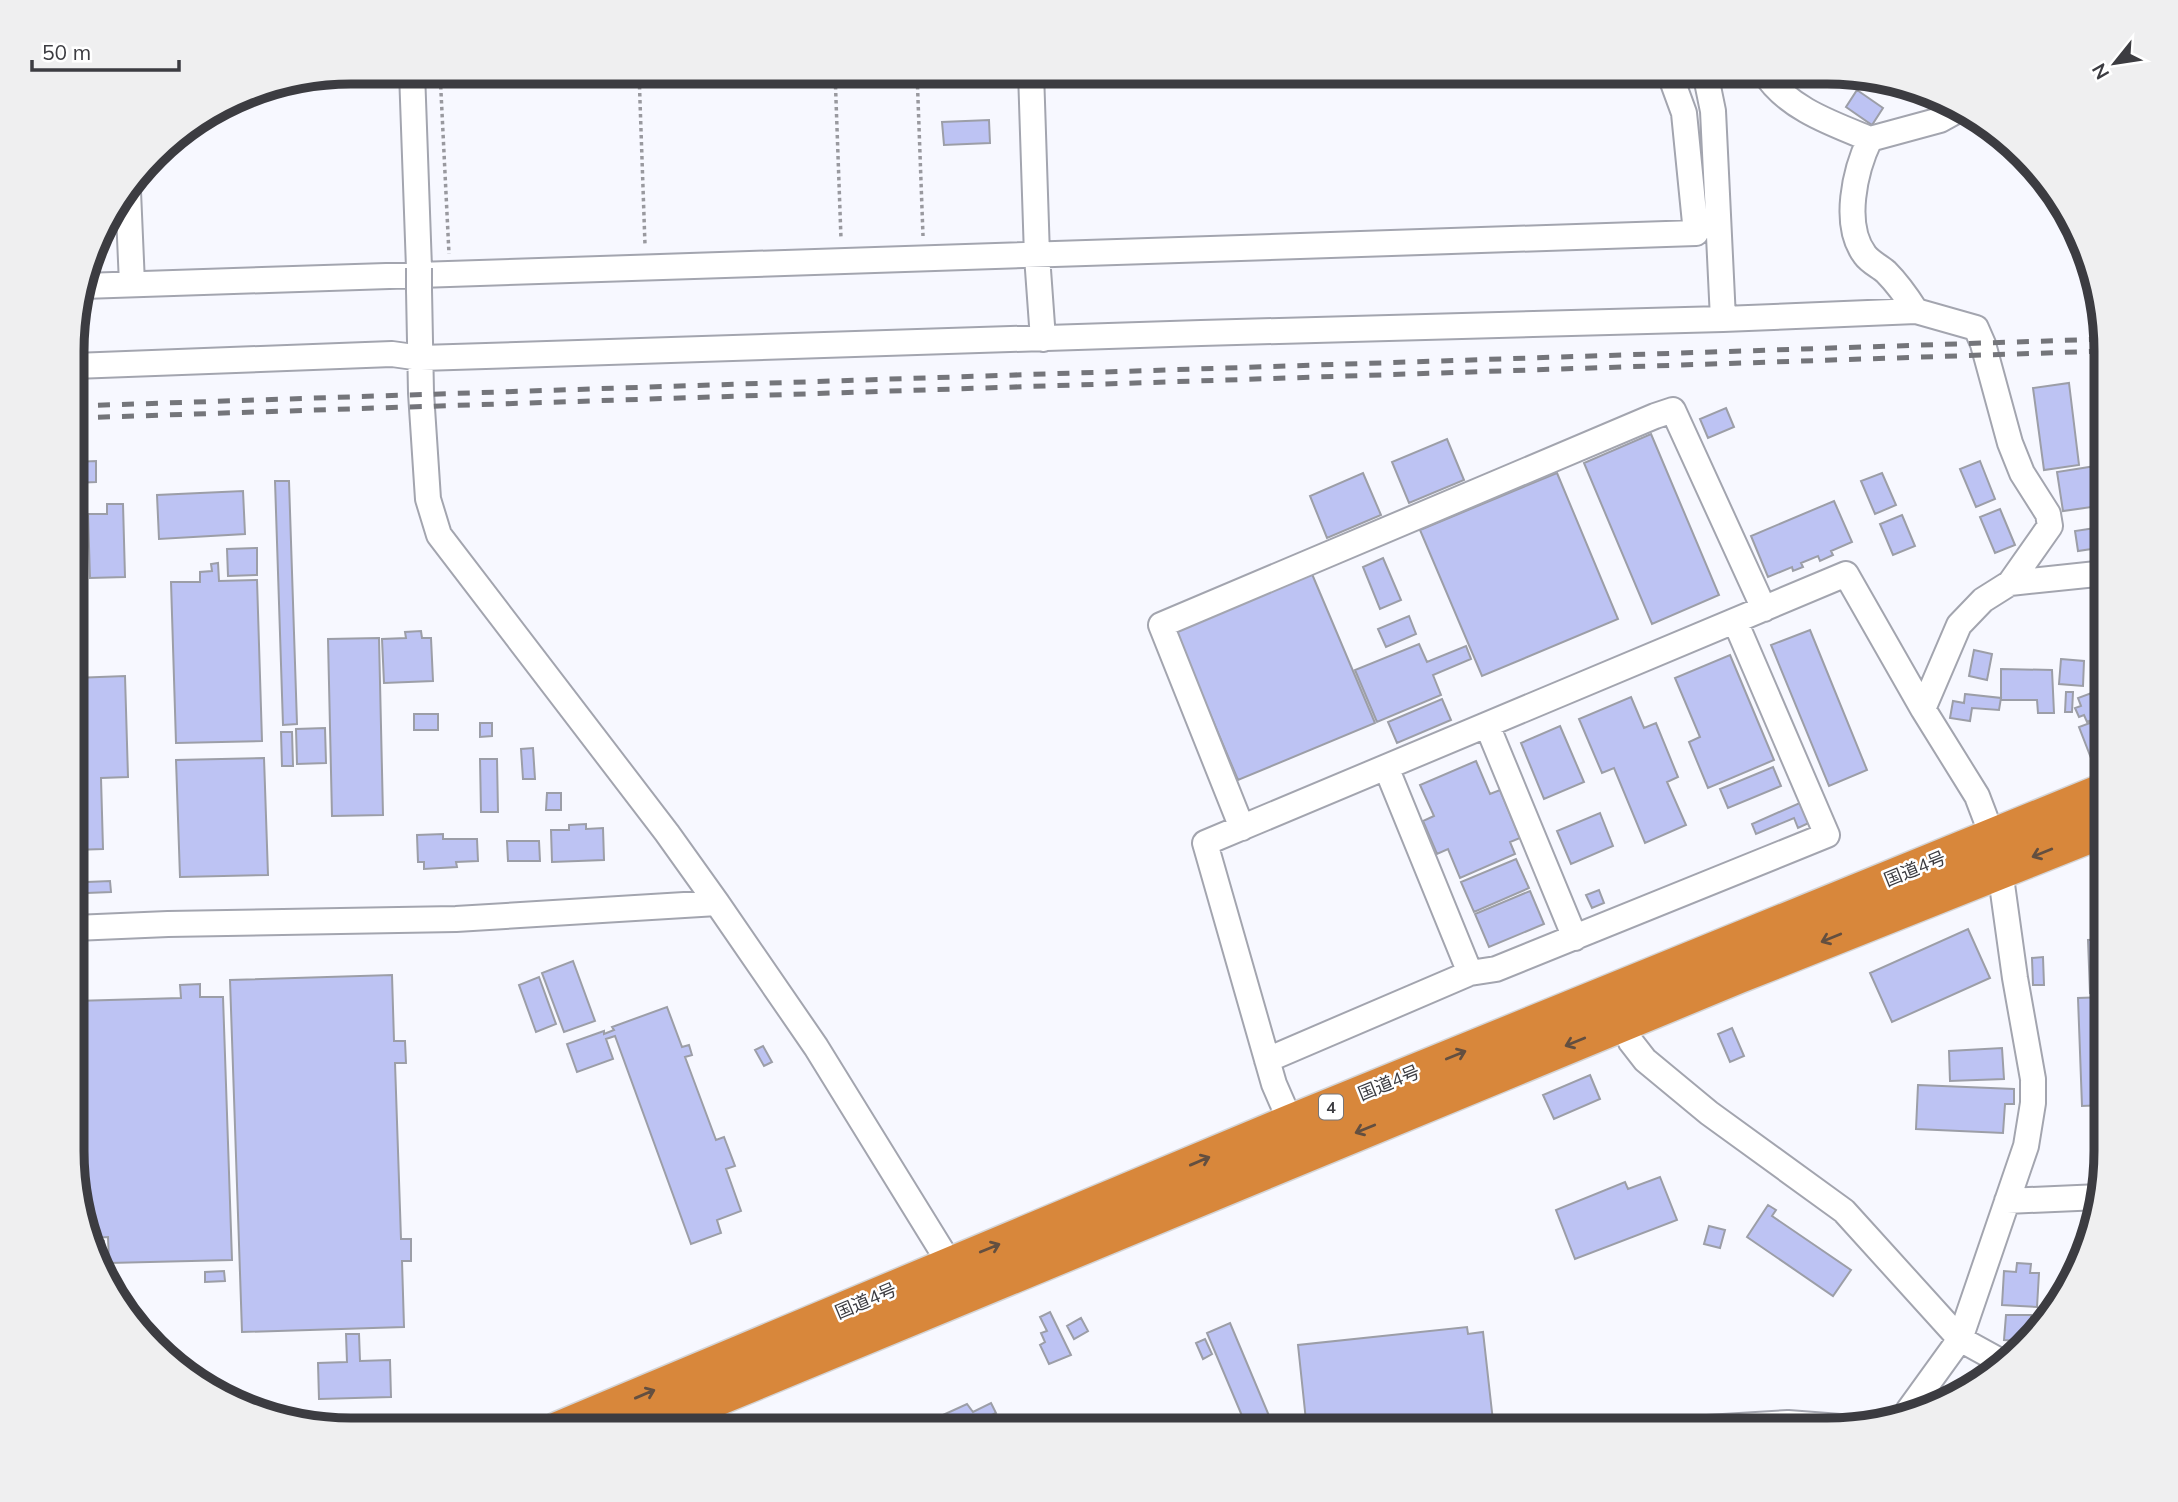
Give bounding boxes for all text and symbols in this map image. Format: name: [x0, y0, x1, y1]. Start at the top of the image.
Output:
scale bar: [32, 28, 178, 72]
north arrow: [2080, 28, 2150, 98]
text: 50 m: [42, 39, 91, 65]
text: N: [2086, 59, 2114, 84]
street label: 国道4号: [1880, 846, 1949, 891]
one-way arrow: [2032, 848, 2054, 861]
one-way arrow: [1821, 932, 1843, 945]
one-way arrow: [1565, 1037, 1587, 1050]
one-way arrow: [1444, 1048, 1466, 1061]
street label: 国道4号: [1354, 1060, 1423, 1105]
road number: 4: [1319, 1094, 1343, 1120]
one-way arrow: [1355, 1124, 1376, 1137]
one-way arrow: [1189, 1153, 1210, 1166]
one-way arrow: [979, 1241, 1000, 1254]
street label: 国道4号: [831, 1277, 900, 1324]
one-way arrow: [634, 1387, 655, 1400]

